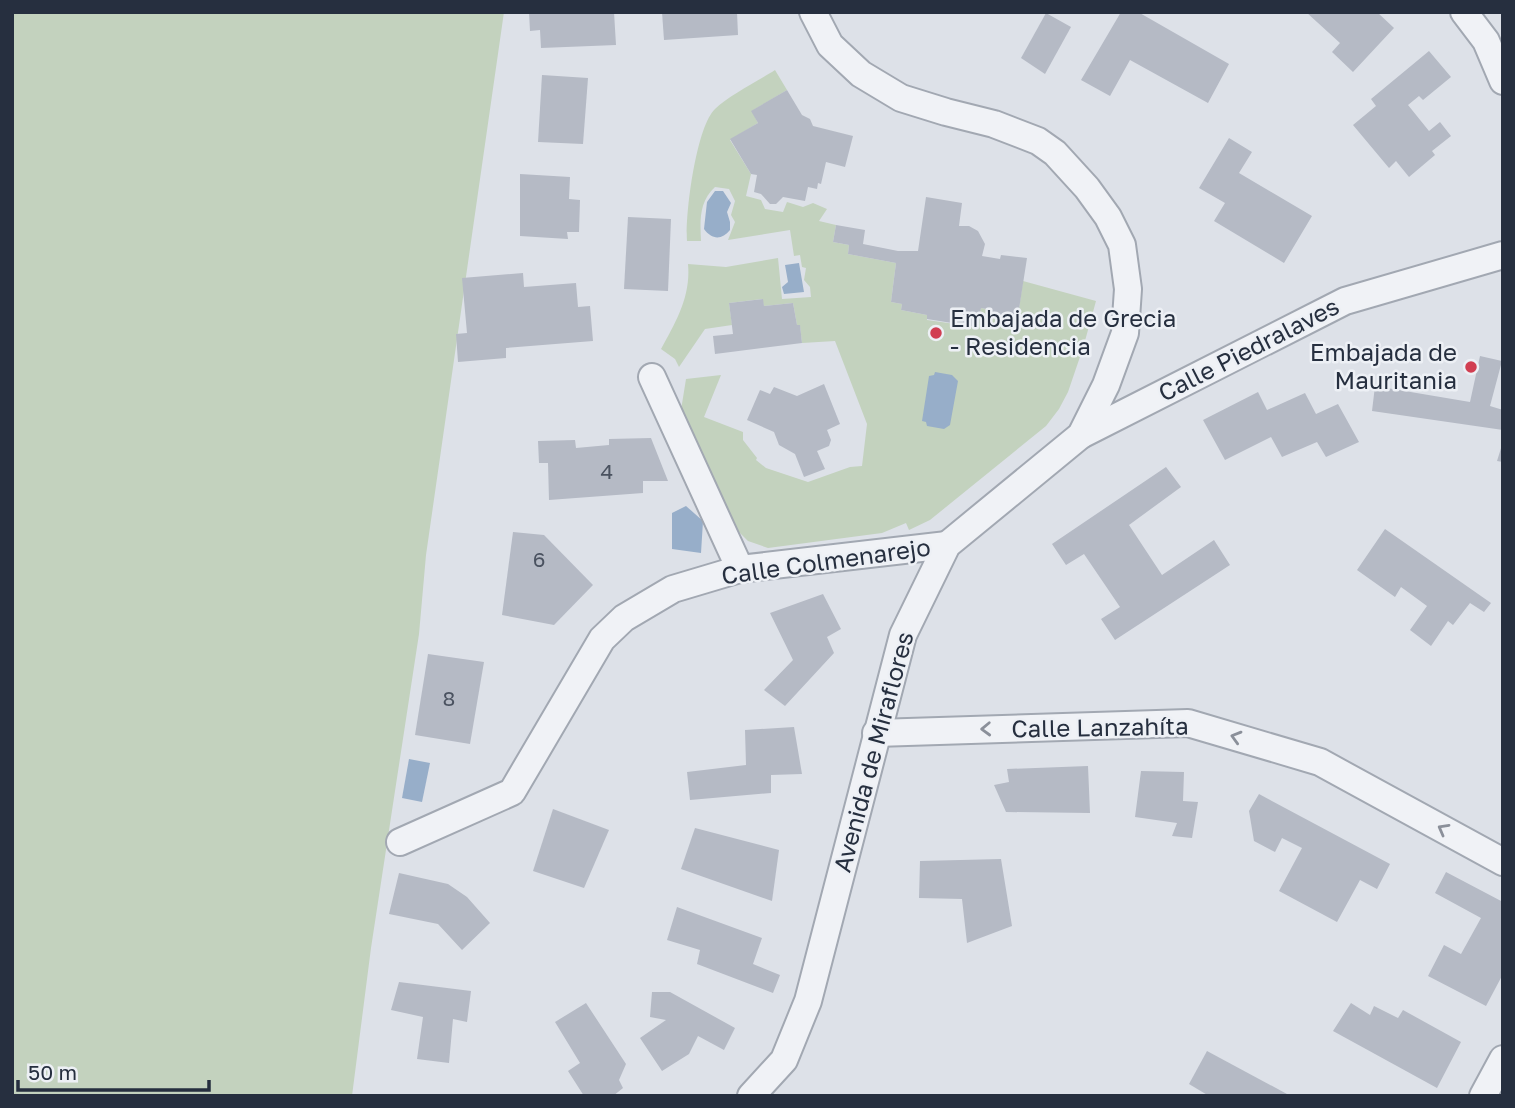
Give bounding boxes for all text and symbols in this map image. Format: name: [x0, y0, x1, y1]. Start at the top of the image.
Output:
street label: Calle Piedralaves: [1153, 291, 1343, 407]
place label: Embajada de Grecia - Residencia: [950, 303, 1176, 360]
marker: Embajada de Grecia - Residencia: [928, 325, 944, 341]
place label: Embajada de Mauritania: [1310, 337, 1457, 394]
marker: Embajada de Mauritania: [1463, 359, 1479, 375]
house number: 4: [601, 458, 613, 484]
street label: Calle Colmenarejo: [719, 531, 932, 590]
house number: 6: [533, 546, 545, 572]
street label: Avenida de Miraflores: [826, 628, 919, 875]
house number: 8: [443, 685, 455, 711]
street label: Calle Lanzahíta: [1011, 710, 1189, 743]
one-way arrow: [981, 722, 992, 737]
one-way arrow: [1230, 731, 1242, 746]
one-way arrow: [1438, 824, 1450, 837]
scale bar: [18, 1048, 208, 1092]
text: 50 m: [28, 1059, 77, 1085]

